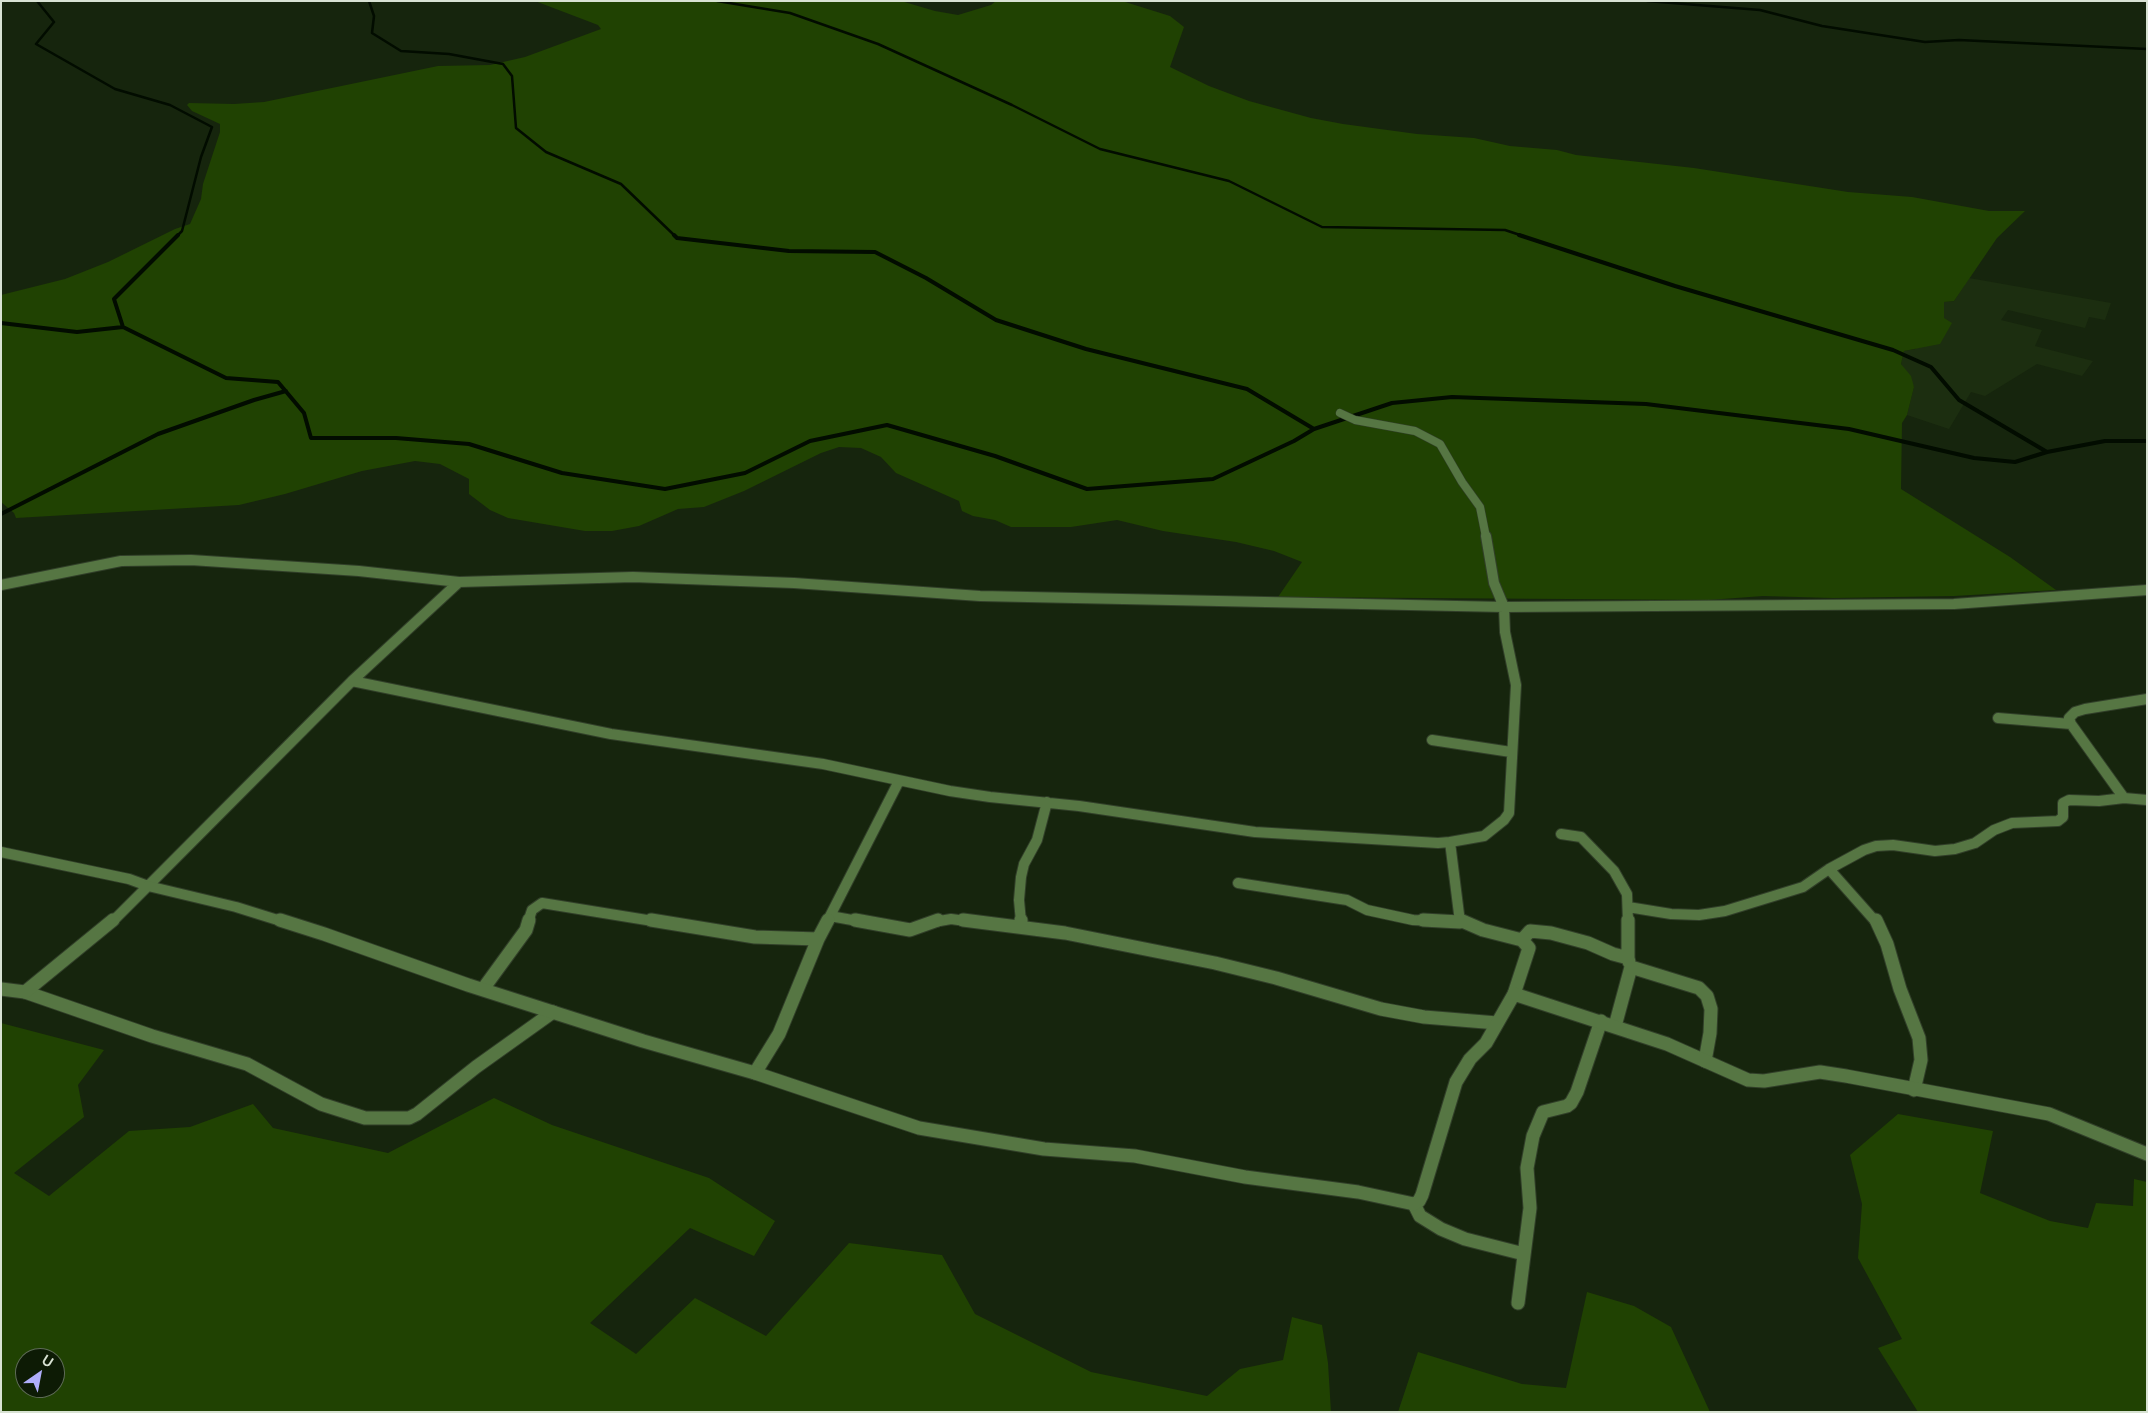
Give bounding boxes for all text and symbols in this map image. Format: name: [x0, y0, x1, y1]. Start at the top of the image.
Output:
north arrow: [15, 1348, 65, 1398]
text: U: [39, 1351, 57, 1371]

